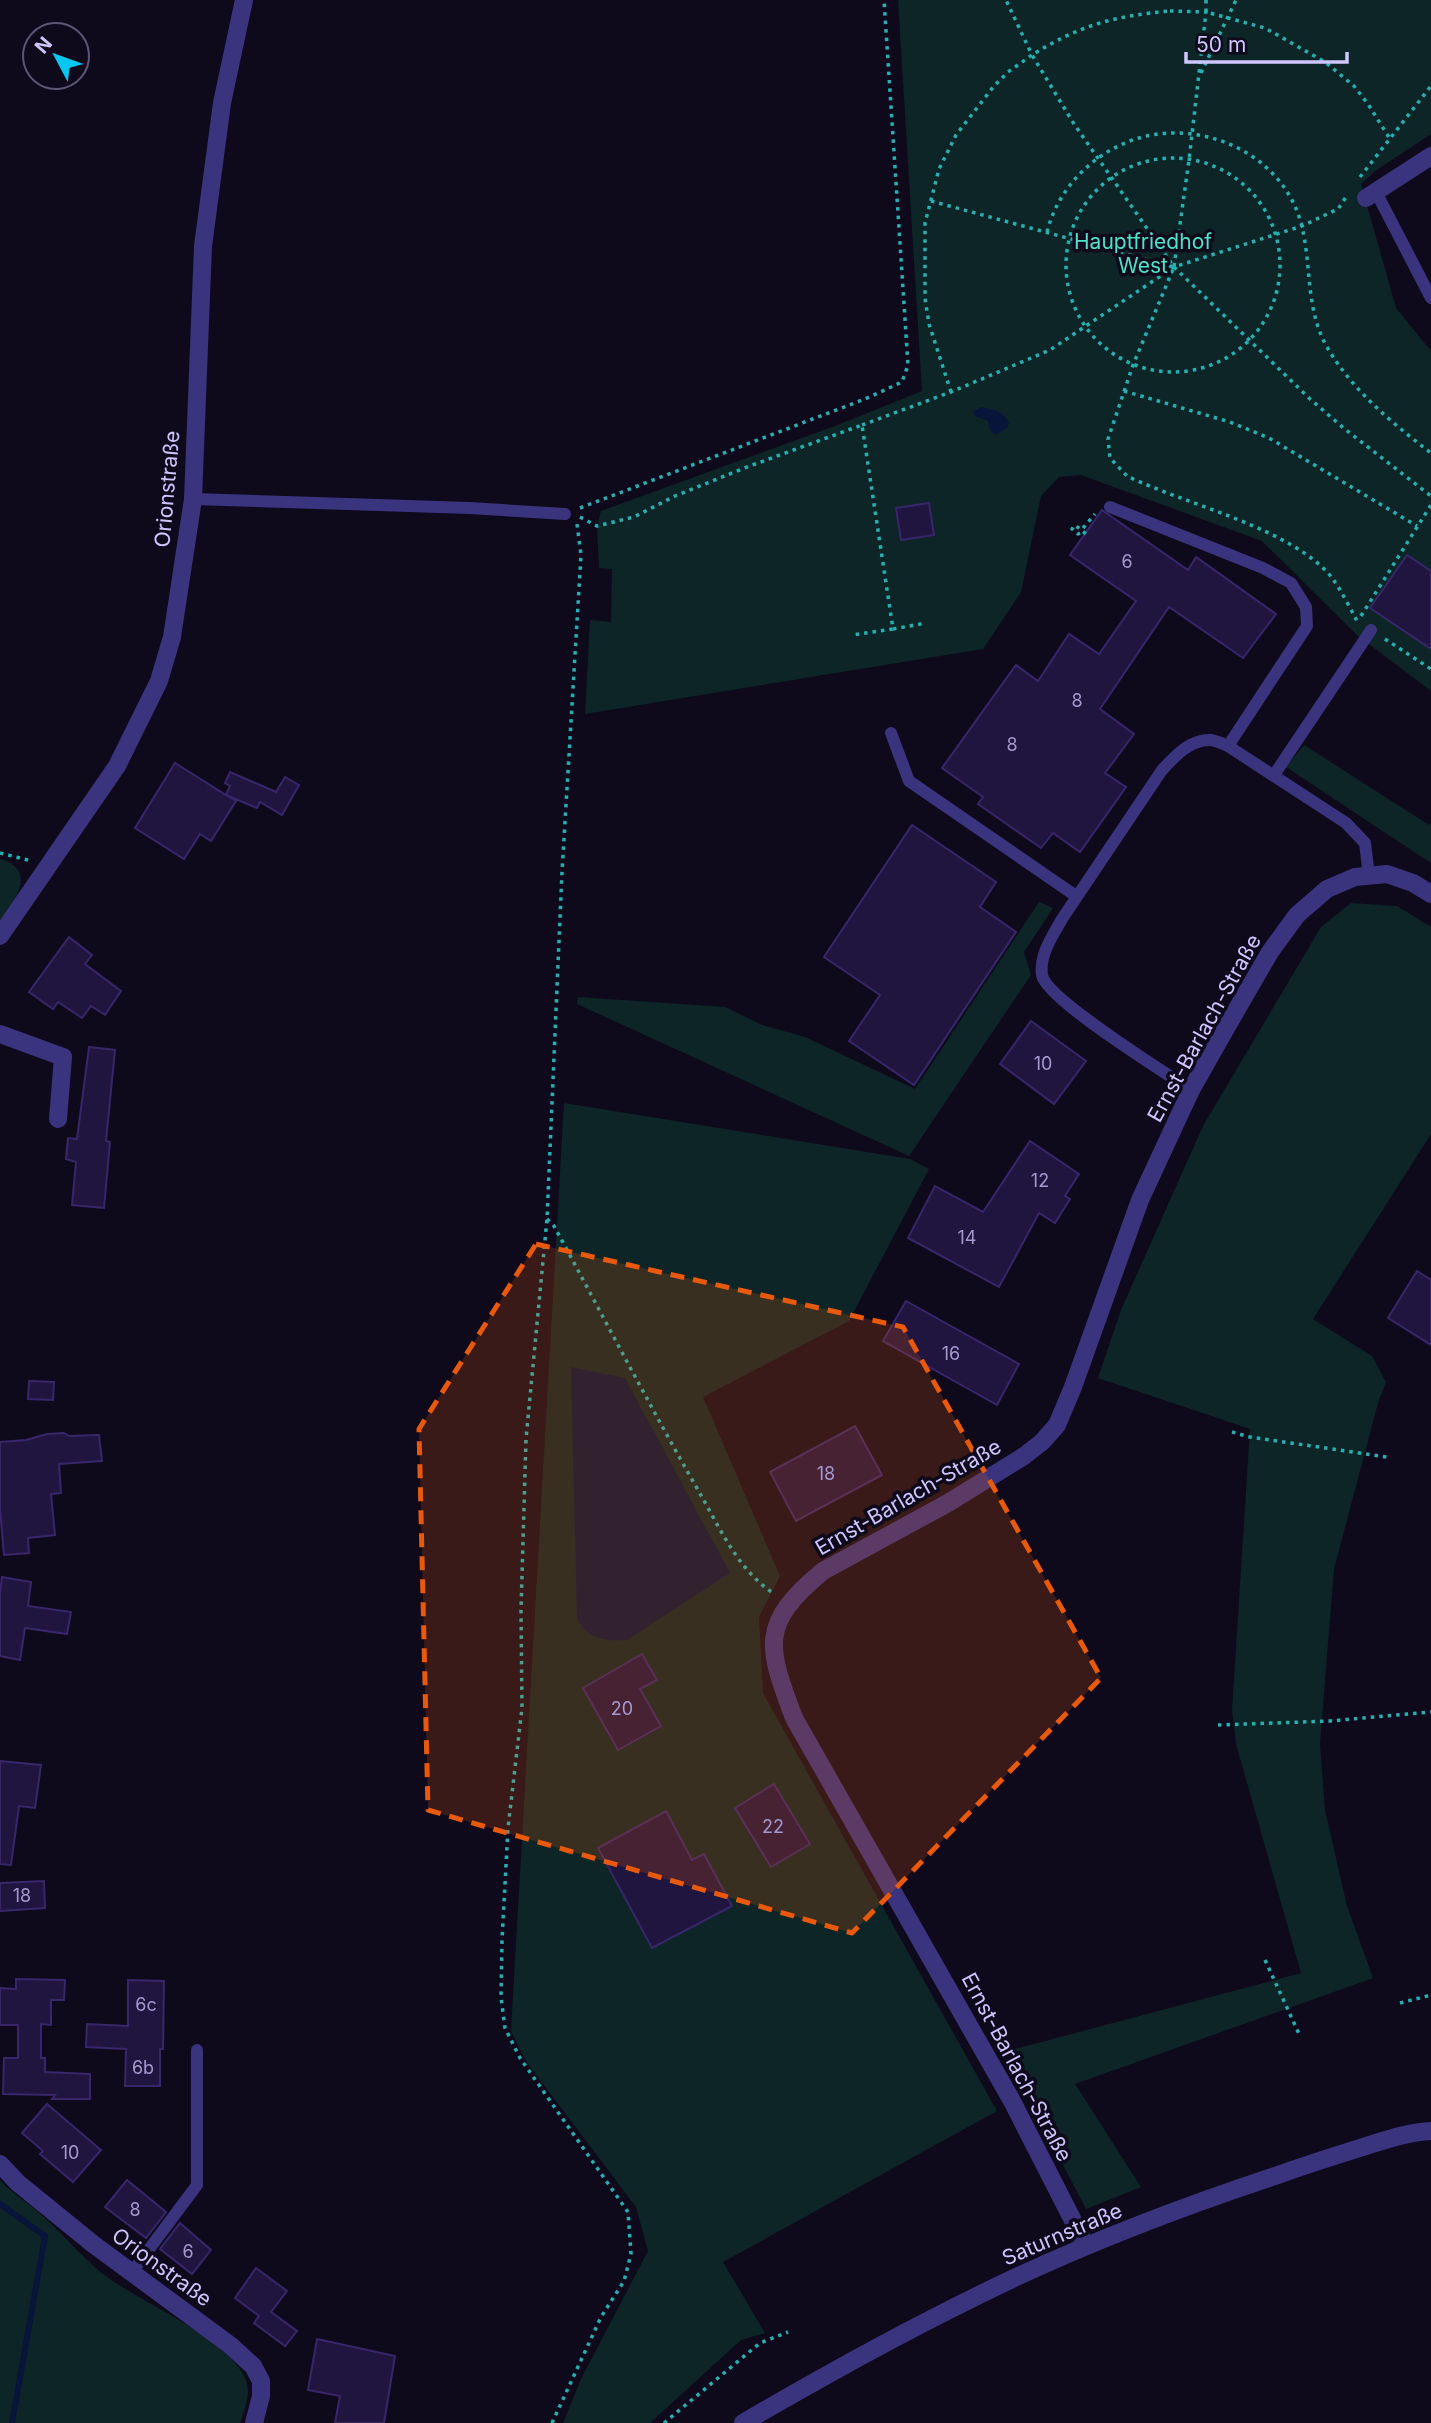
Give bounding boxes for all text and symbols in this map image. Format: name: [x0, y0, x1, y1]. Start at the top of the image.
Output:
north arrow: [21, 21, 91, 91]
scale bar: [1186, 21, 1347, 65]
text: N: [30, 32, 57, 58]
text: 50 m: [1196, 32, 1246, 57]
park label: Hauptfriedhof West: [1074, 229, 1212, 278]
street label: Orionstraße: [149, 430, 185, 548]
house number: 6: [1121, 551, 1133, 572]
house number: 8: [1071, 690, 1083, 711]
house number: 8: [1006, 734, 1018, 755]
street label: Ernst-Barlach-Straße: [1142, 930, 1266, 1126]
house number: 10: [1034, 1053, 1052, 1074]
house number: 12: [1031, 1170, 1049, 1191]
house number: 14: [958, 1227, 976, 1248]
house number: 16: [942, 1343, 960, 1364]
street label: Ernst-Barlach-Straße: [811, 1434, 1005, 1560]
house number: 18: [817, 1463, 835, 1484]
house number: 20: [611, 1698, 633, 1719]
house number: 22: [762, 1816, 784, 1837]
house number: 18: [13, 1885, 31, 1906]
street label: Ernst-Barlach-Straße: [957, 1968, 1077, 2166]
house number: 6c: [135, 1994, 157, 2015]
house number: 6b: [132, 2057, 154, 2078]
house number: 10: [61, 2142, 79, 2163]
street label: Saturnstraße: [998, 2197, 1126, 2271]
house number: 8: [129, 2199, 141, 2220]
street label: Orionstraße: [107, 2222, 217, 2312]
house number: 6: [182, 2241, 194, 2262]

